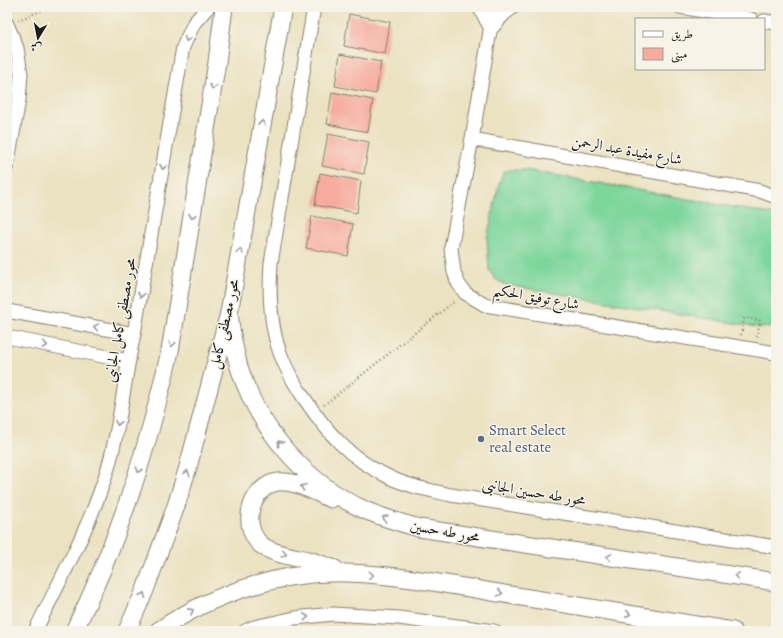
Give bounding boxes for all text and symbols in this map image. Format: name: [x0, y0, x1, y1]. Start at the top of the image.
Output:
north arrow: [18, 18, 58, 58]
legend: [635, 18, 765, 70]
text: طريق: [671, 26, 693, 42]
one-way arrow: [183, 35, 191, 42]
text: ش: [30, 39, 43, 56]
text: مبنى: [671, 46, 687, 63]
one-way arrow: [209, 84, 218, 90]
one-way arrow: [258, 120, 266, 127]
street label: شارع مفيدة عبد الرحمن: [570, 130, 684, 172]
one-way arrow: [159, 164, 168, 170]
one-way arrow: [188, 212, 197, 219]
one-way arrow: [235, 248, 244, 255]
street label: محور مصطفى كامل الجانبى: [99, 256, 142, 384]
street label: محور مصطفى كامل: [204, 277, 245, 371]
street label: شارع توفيق الحكيم: [490, 280, 581, 319]
one-way arrow: [137, 292, 146, 298]
one-way arrow: [93, 323, 99, 332]
one-way arrow: [42, 340, 48, 348]
one-way arrow: [168, 341, 177, 347]
one-way arrow: [115, 420, 123, 426]
place label: Smart Select real estate: [489, 420, 566, 457]
marker: Smart Select real estate: [476, 434, 486, 444]
one-way arrow: [278, 441, 285, 448]
one-way arrow: [135, 466, 144, 473]
one-way arrow: [182, 470, 190, 477]
street label: محور طه حسين الجانبى: [481, 474, 587, 511]
one-way arrow: [299, 484, 306, 492]
one-way arrow: [381, 514, 388, 522]
street label: محور طه حسين: [409, 515, 481, 547]
one-way arrow: [281, 549, 288, 558]
one-way arrow: [606, 553, 612, 562]
one-way arrow: [368, 570, 374, 579]
one-way arrow: [734, 572, 741, 581]
one-way arrow: [496, 589, 503, 597]
one-way arrow: [138, 592, 146, 600]
one-way arrow: [187, 608, 194, 615]
one-way arrow: [625, 609, 631, 618]
one-way arrow: [303, 613, 309, 622]

